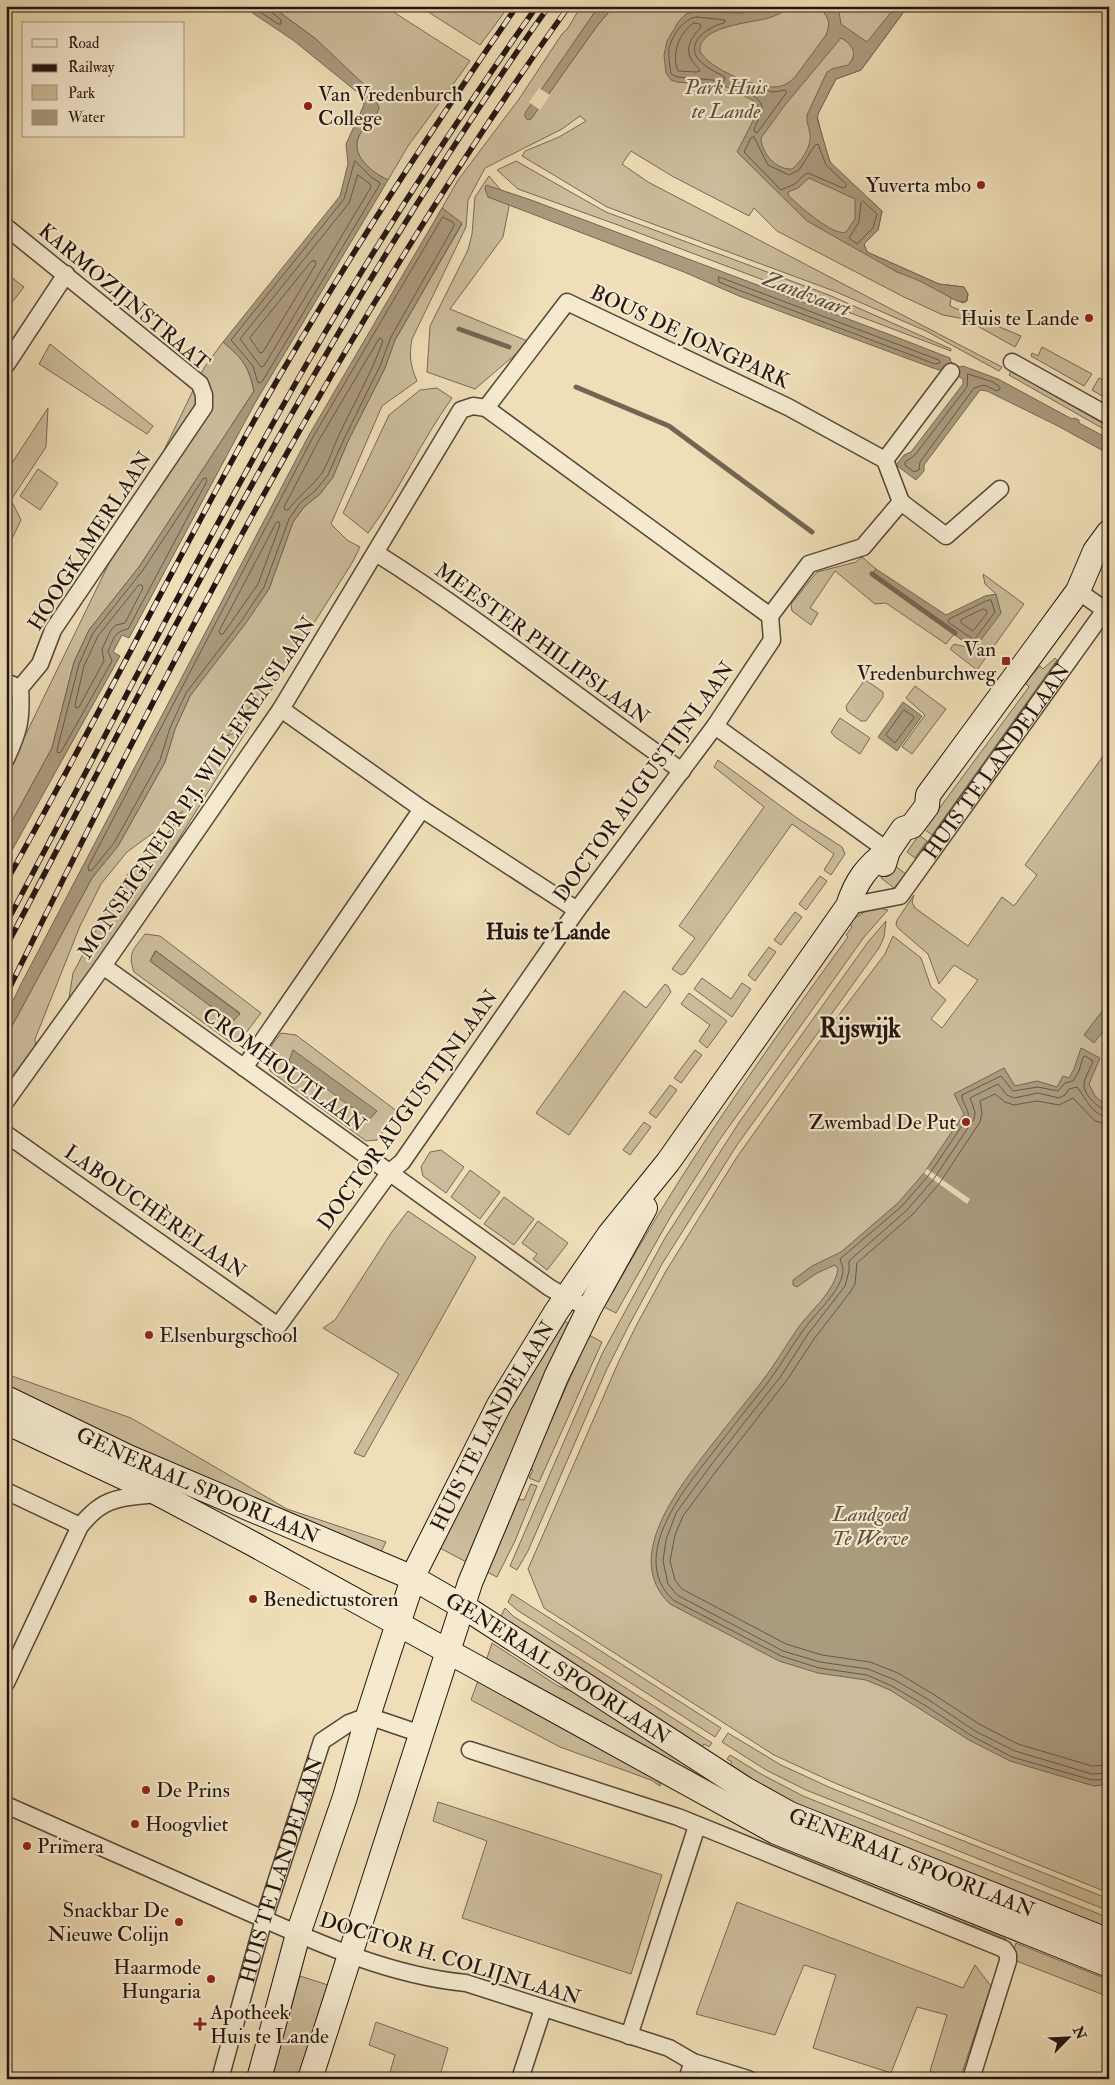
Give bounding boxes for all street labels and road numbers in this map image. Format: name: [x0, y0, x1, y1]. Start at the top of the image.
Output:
street label: KARMOZIJNSTRAAT: [33, 217, 216, 377]
street label: BOUS DE JONGPARK: [586, 279, 794, 395]
street label: HOOGKAMERLAAN: [22, 446, 158, 636]
street label: MEESTER PHILIPSLAAN: [429, 557, 655, 731]
street label: MONSEIGNEUR P.J. WILLEKENSLAAN: [72, 611, 322, 964]
street label: DOCTOR AUGUSTIJNLAAN: [547, 656, 741, 908]
street label: HUIS TE LANDELAAN: [917, 657, 1076, 865]
street label: DOCTOR AUGUSTIJNLAAN: [311, 984, 505, 1236]
street label: CROMHOUTLAAN: [197, 1002, 371, 1138]
street label: LABOUCHÈRELAAN: [59, 1139, 251, 1285]
street label: HUIS TE LANDELAAN: [424, 1316, 561, 1536]
street label: GENERAAL SPOORLAAN: [72, 1421, 324, 1550]
street label: GENERAAL SPOORLAAN: [441, 1586, 676, 1751]
street label: HUIS TE LANDELAAN: [234, 1753, 330, 1986]
street label: GENERAAL SPOORLAAN: [785, 1801, 1039, 1924]
street label: DOCTOR H. COLIJNLAAN: [316, 1906, 584, 2012]

